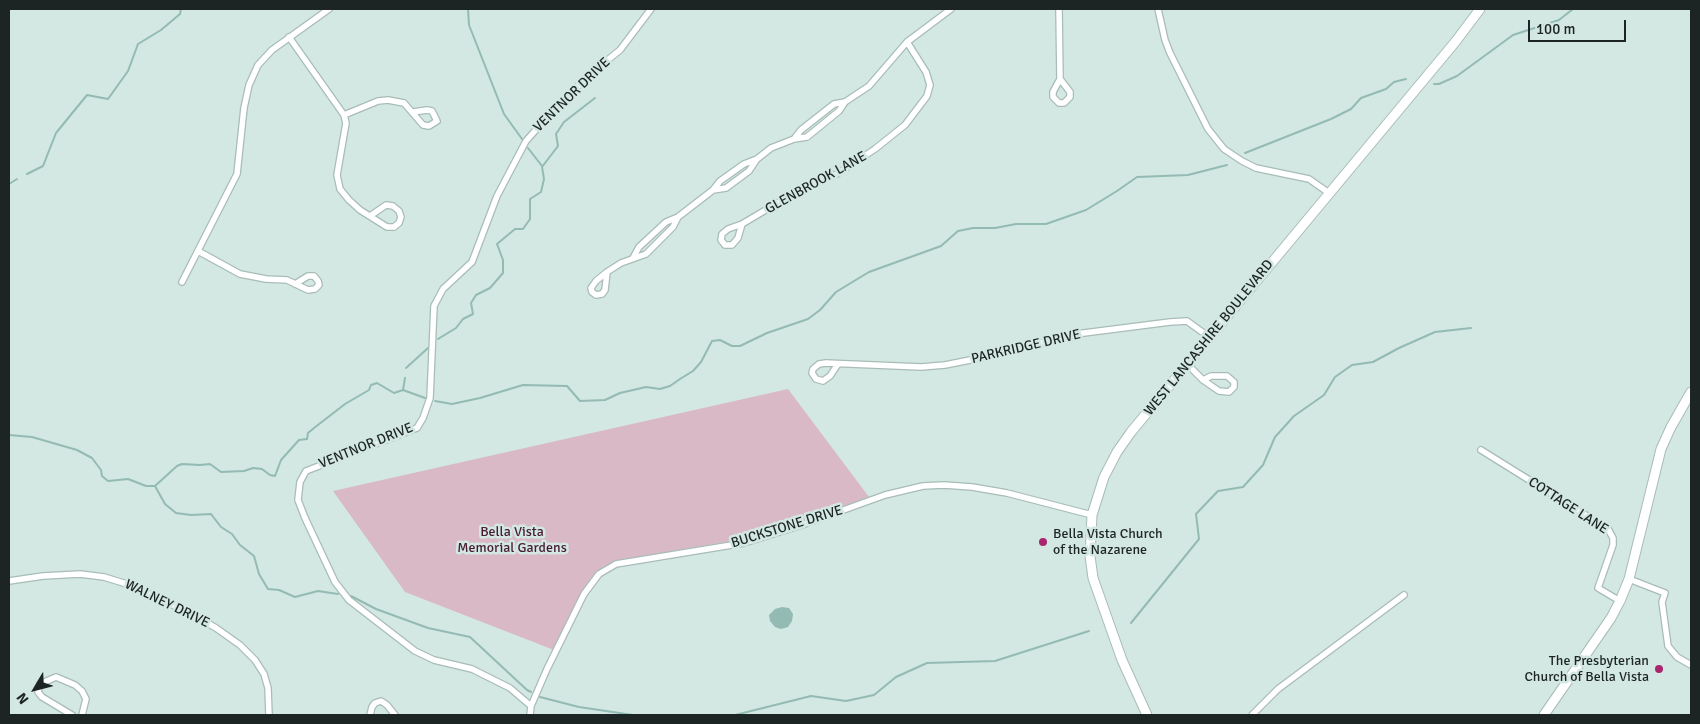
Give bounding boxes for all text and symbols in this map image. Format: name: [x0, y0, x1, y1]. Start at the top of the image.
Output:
scale bar: [1530, 10, 1628, 42]
text: 100 m: [1536, 20, 1576, 38]
street label: VENTNOR DRIVE: [530, 54, 614, 136]
street label: GLENBROOK LANE: [762, 148, 870, 218]
street label: WEST LANCASHIRE BOULEVARD: [1141, 257, 1277, 419]
street label: PARKRIDGE DRIVE: [970, 326, 1082, 368]
street label: VENTNOR DRIVE: [316, 419, 416, 473]
street label: COTTAGE LANE: [1525, 474, 1611, 538]
street label: BUCKSTONE DRIVE: [729, 502, 845, 552]
park label: Bella Vista Memorial Gardens: [457, 524, 567, 556]
place label: Bella Vista Church of the Nazarene: [1053, 526, 1163, 558]
marker: Bella Vista Church of the Nazarene: [1037, 536, 1049, 548]
street label: WALNEY DRIVE: [122, 576, 212, 632]
place label: The Presbyterian Church of Bella Vista: [1524, 653, 1649, 686]
marker: The Presbyterian Church of Bella Vista: [1653, 663, 1665, 675]
north arrow: [10, 664, 60, 714]
text: N: [13, 689, 32, 707]

